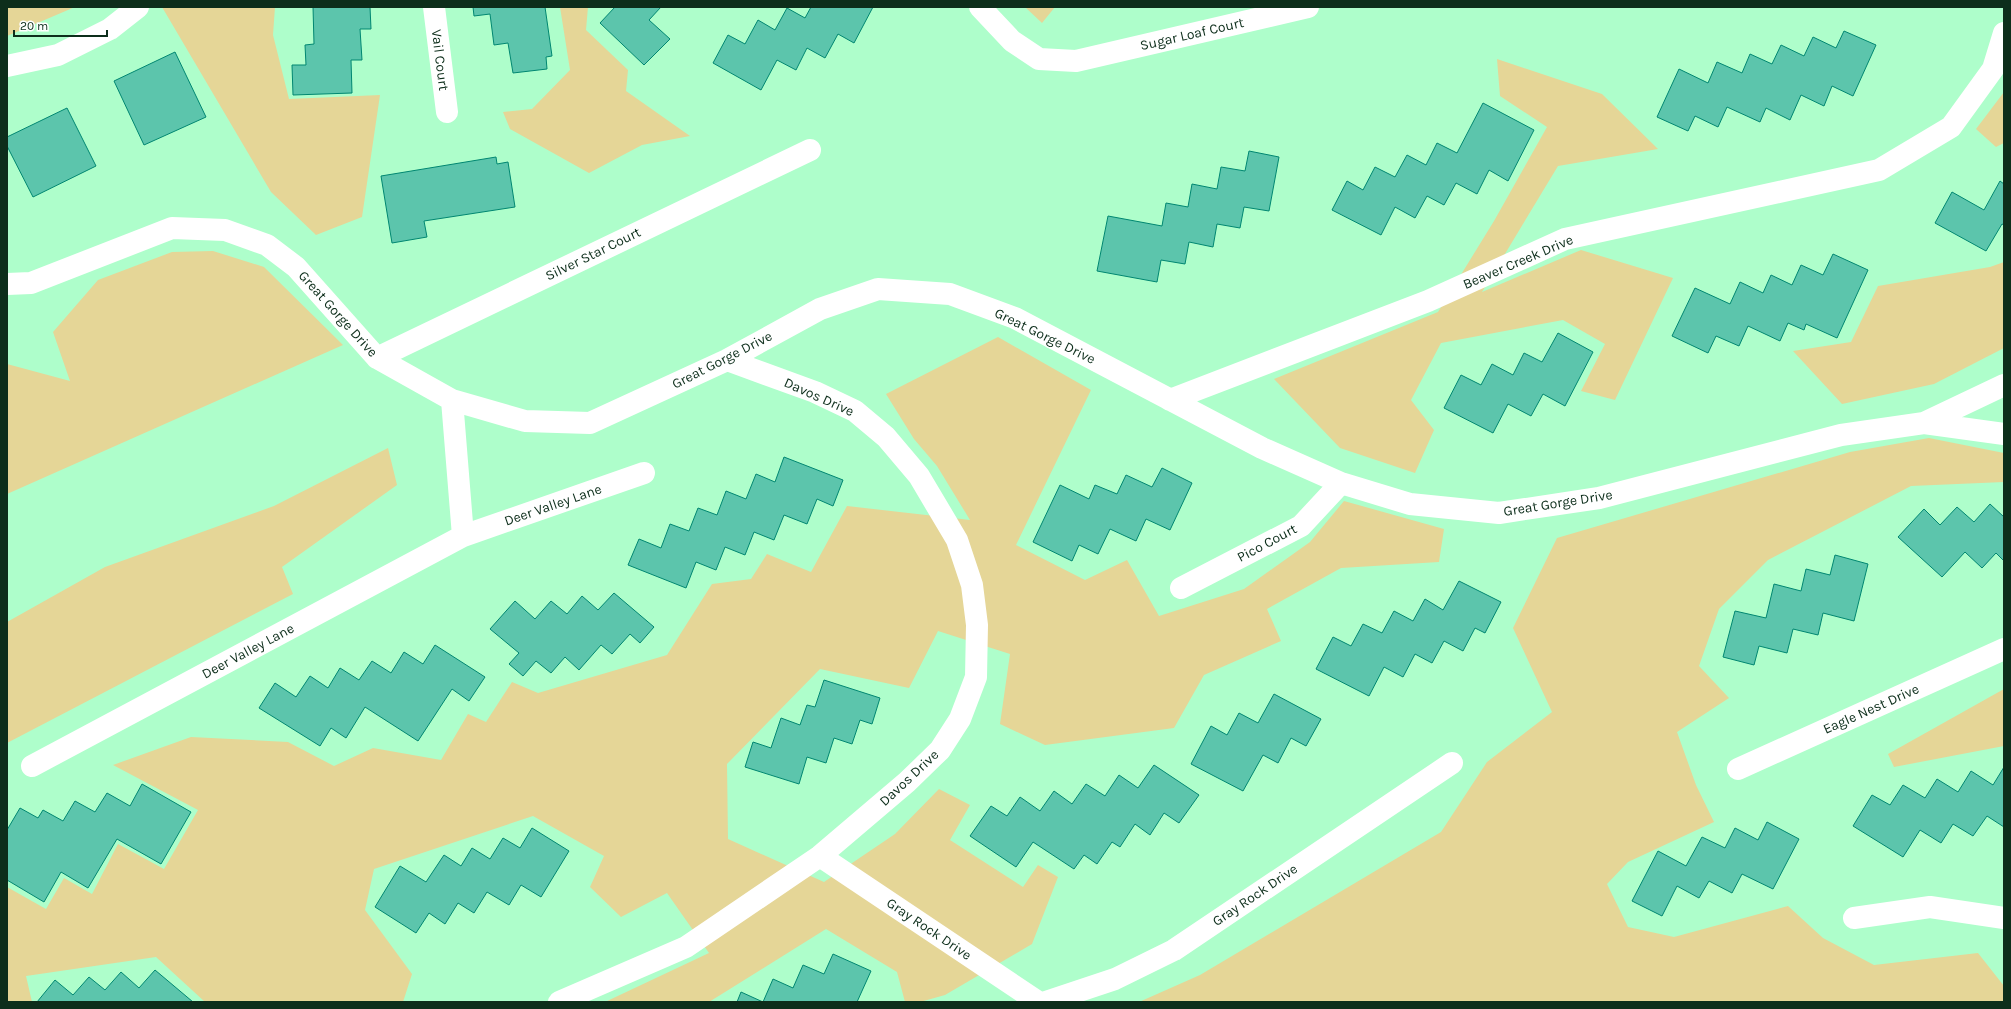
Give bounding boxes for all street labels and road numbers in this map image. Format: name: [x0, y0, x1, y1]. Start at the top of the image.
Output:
street label: Sugar Loaf Court: [1138, 14, 1246, 54]
street label: Vail Court: [428, 28, 452, 92]
street label: Silver Star Court: [543, 224, 643, 284]
street label: Beaver Creek Drive: [1460, 231, 1576, 293]
street label: Great Gorge Drive: [295, 267, 381, 361]
street label: Great Gorge Drive: [992, 304, 1098, 368]
street label: Great Gorge Drive: [669, 327, 775, 393]
street label: Davos Drive: [781, 374, 857, 420]
street label: Deer Valley Lane: [502, 480, 604, 530]
street label: Great Gorge Drive: [1502, 486, 1614, 520]
street label: Pico Court: [1234, 520, 1300, 566]
street label: Deer Valley Lane: [199, 620, 297, 682]
street label: Eagle Nest Drive: [1820, 680, 1922, 738]
street label: Davos Drive: [876, 746, 942, 810]
street label: Gray Rock Drive: [1209, 860, 1301, 930]
street label: Gray Rock Drive: [883, 894, 975, 964]

